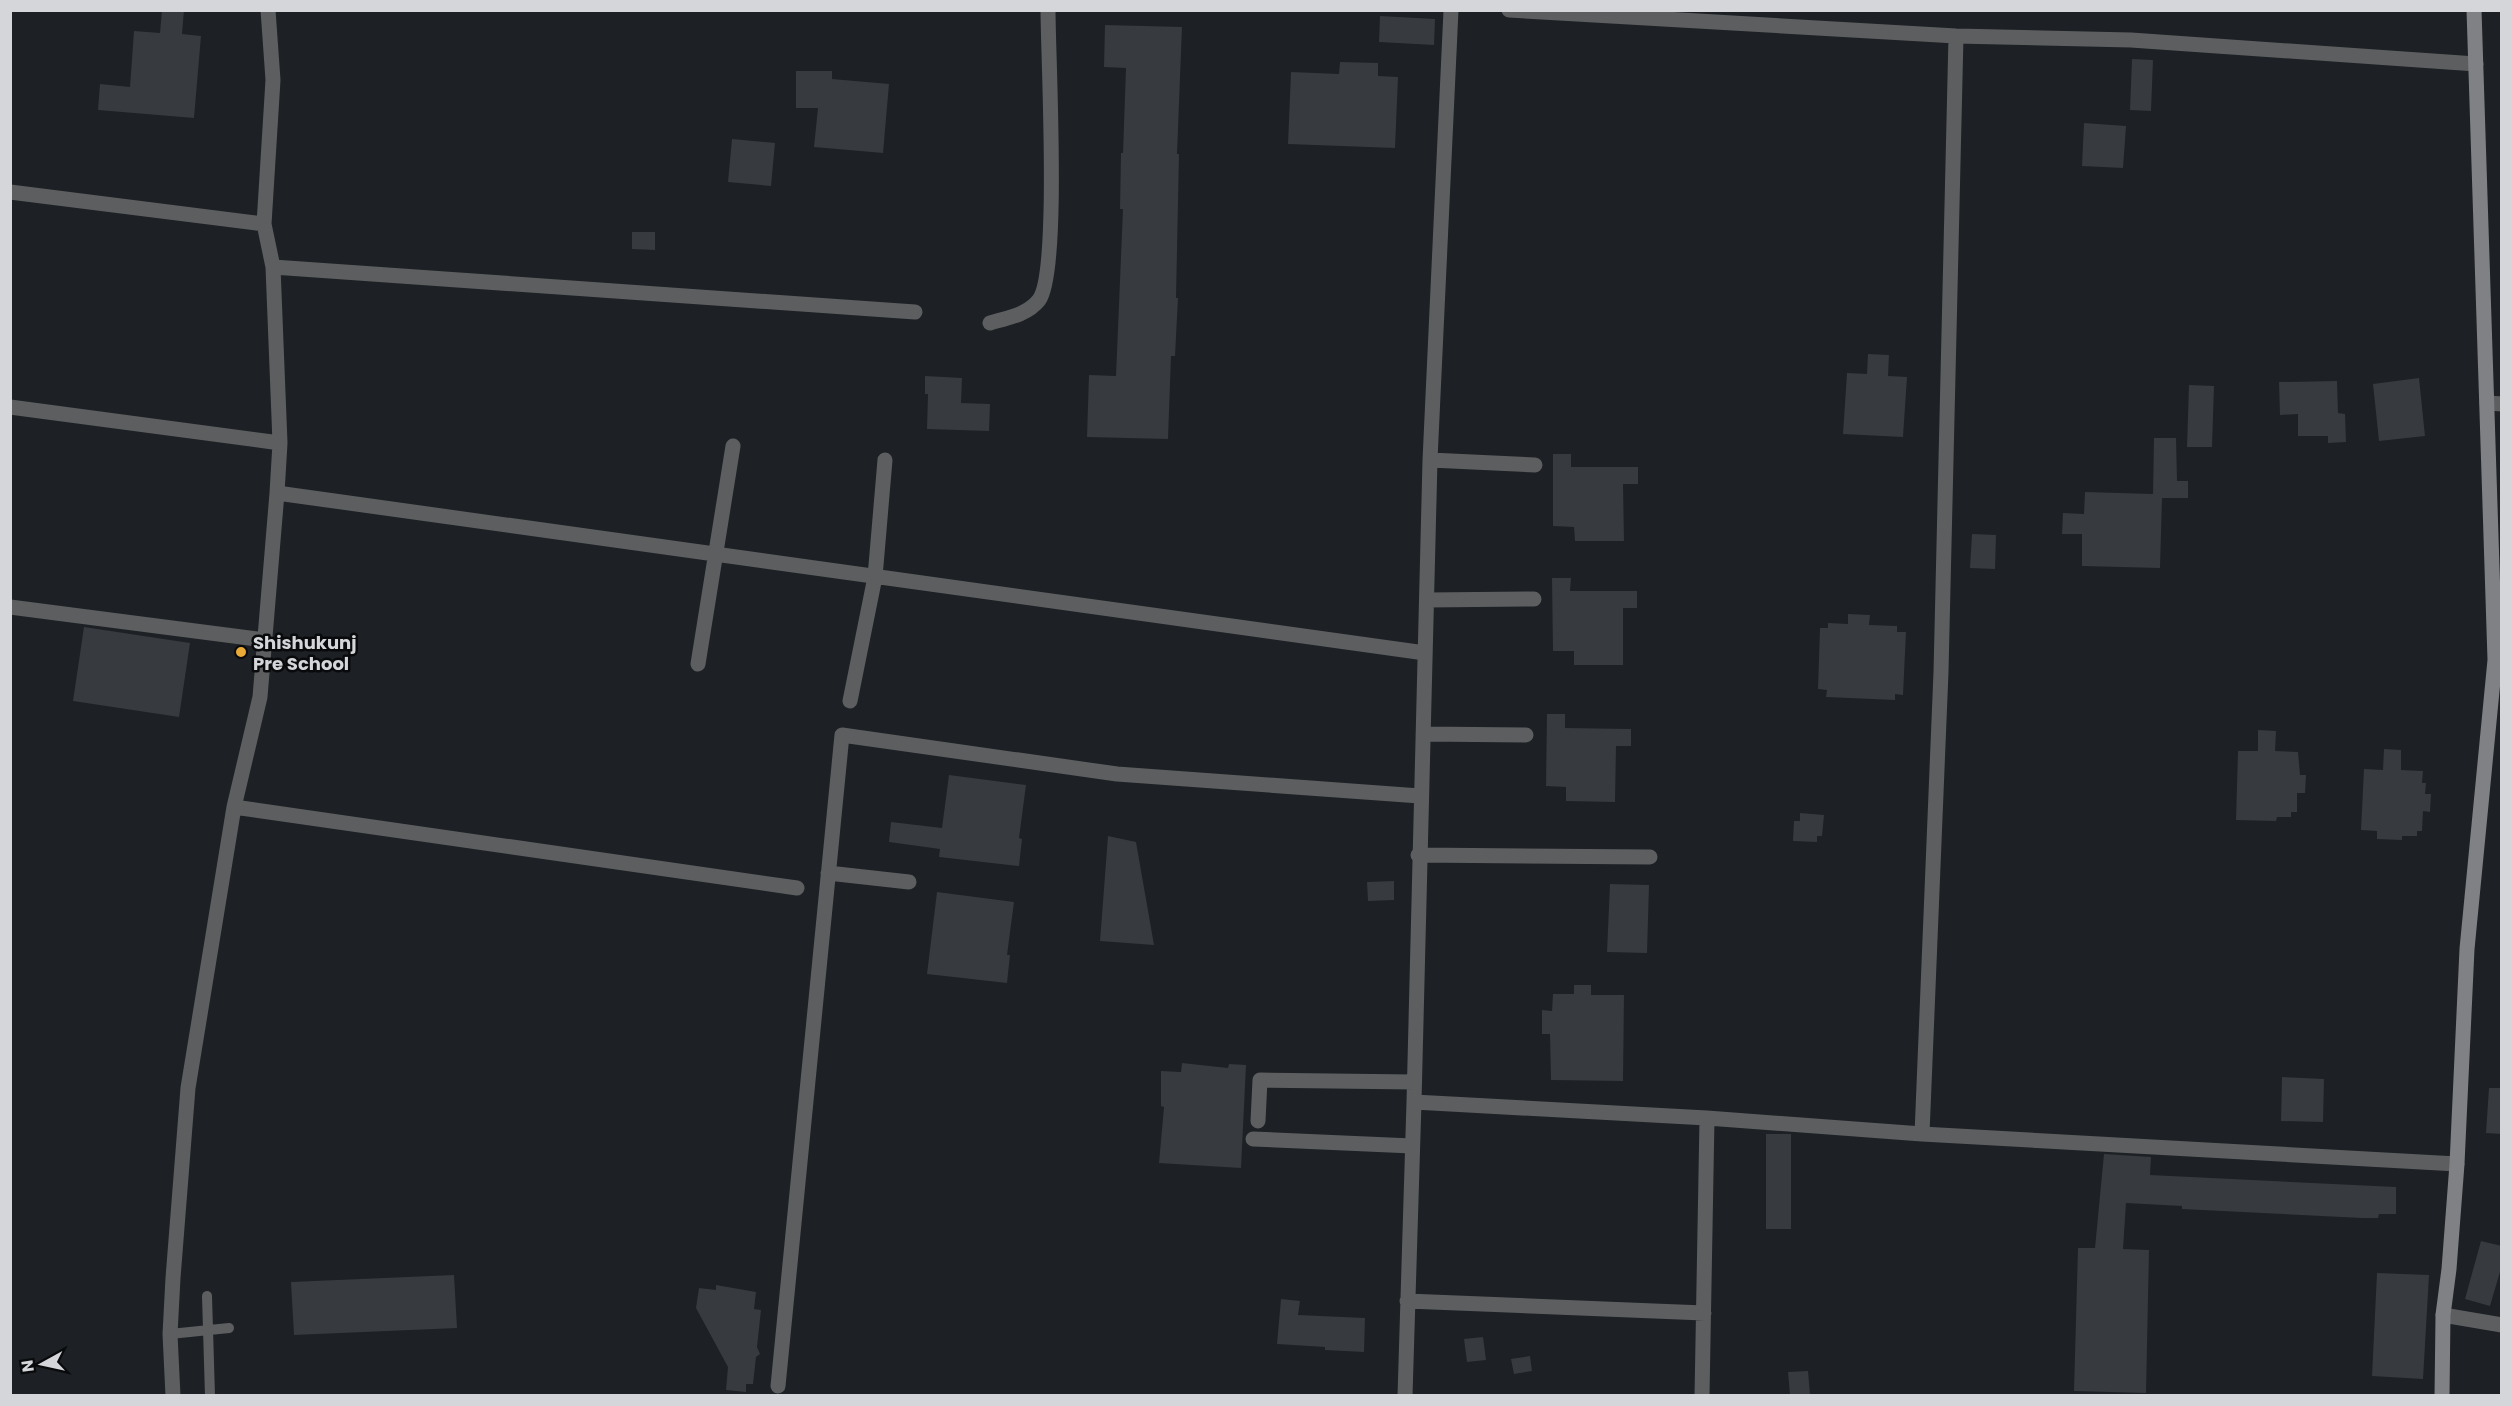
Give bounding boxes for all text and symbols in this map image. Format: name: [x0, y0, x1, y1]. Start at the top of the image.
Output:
place label: Shishukunj Pre School: [253, 630, 357, 676]
marker: Shishukunj Pre School: [234, 645, 248, 659]
north arrow: [12, 1334, 72, 1394]
text: N: [15, 1358, 40, 1374]

